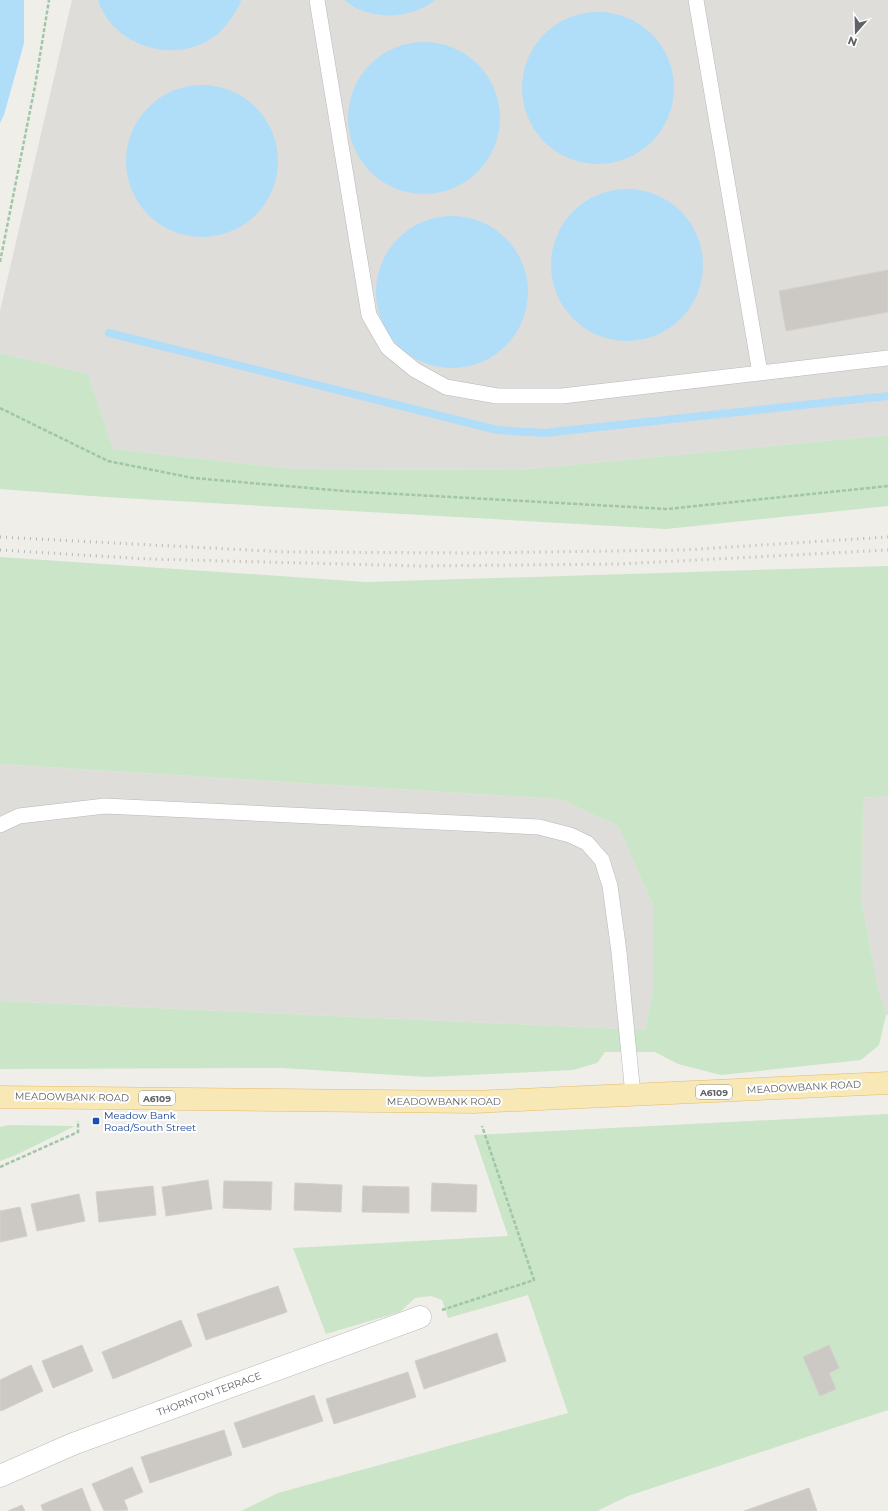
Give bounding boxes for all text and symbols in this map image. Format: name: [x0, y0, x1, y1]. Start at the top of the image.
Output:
north arrow: [836, 12, 876, 52]
text: N: [846, 33, 859, 49]
street label: MEADOWBANK ROAD: [747, 1078, 861, 1096]
road number: A6109: [696, 1085, 732, 1099]
street label: MEADOWBANK ROAD: [15, 1090, 129, 1104]
road number: A6109: [139, 1091, 175, 1105]
street label: MEADOWBANK ROAD: [387, 1095, 501, 1108]
place label: Meadow Bank Road/South Street: [104, 1109, 196, 1134]
marker: Meadow Bank Road/South Street: [91, 1116, 101, 1126]
street label: THORNTON TERRACE: [155, 1369, 263, 1419]

